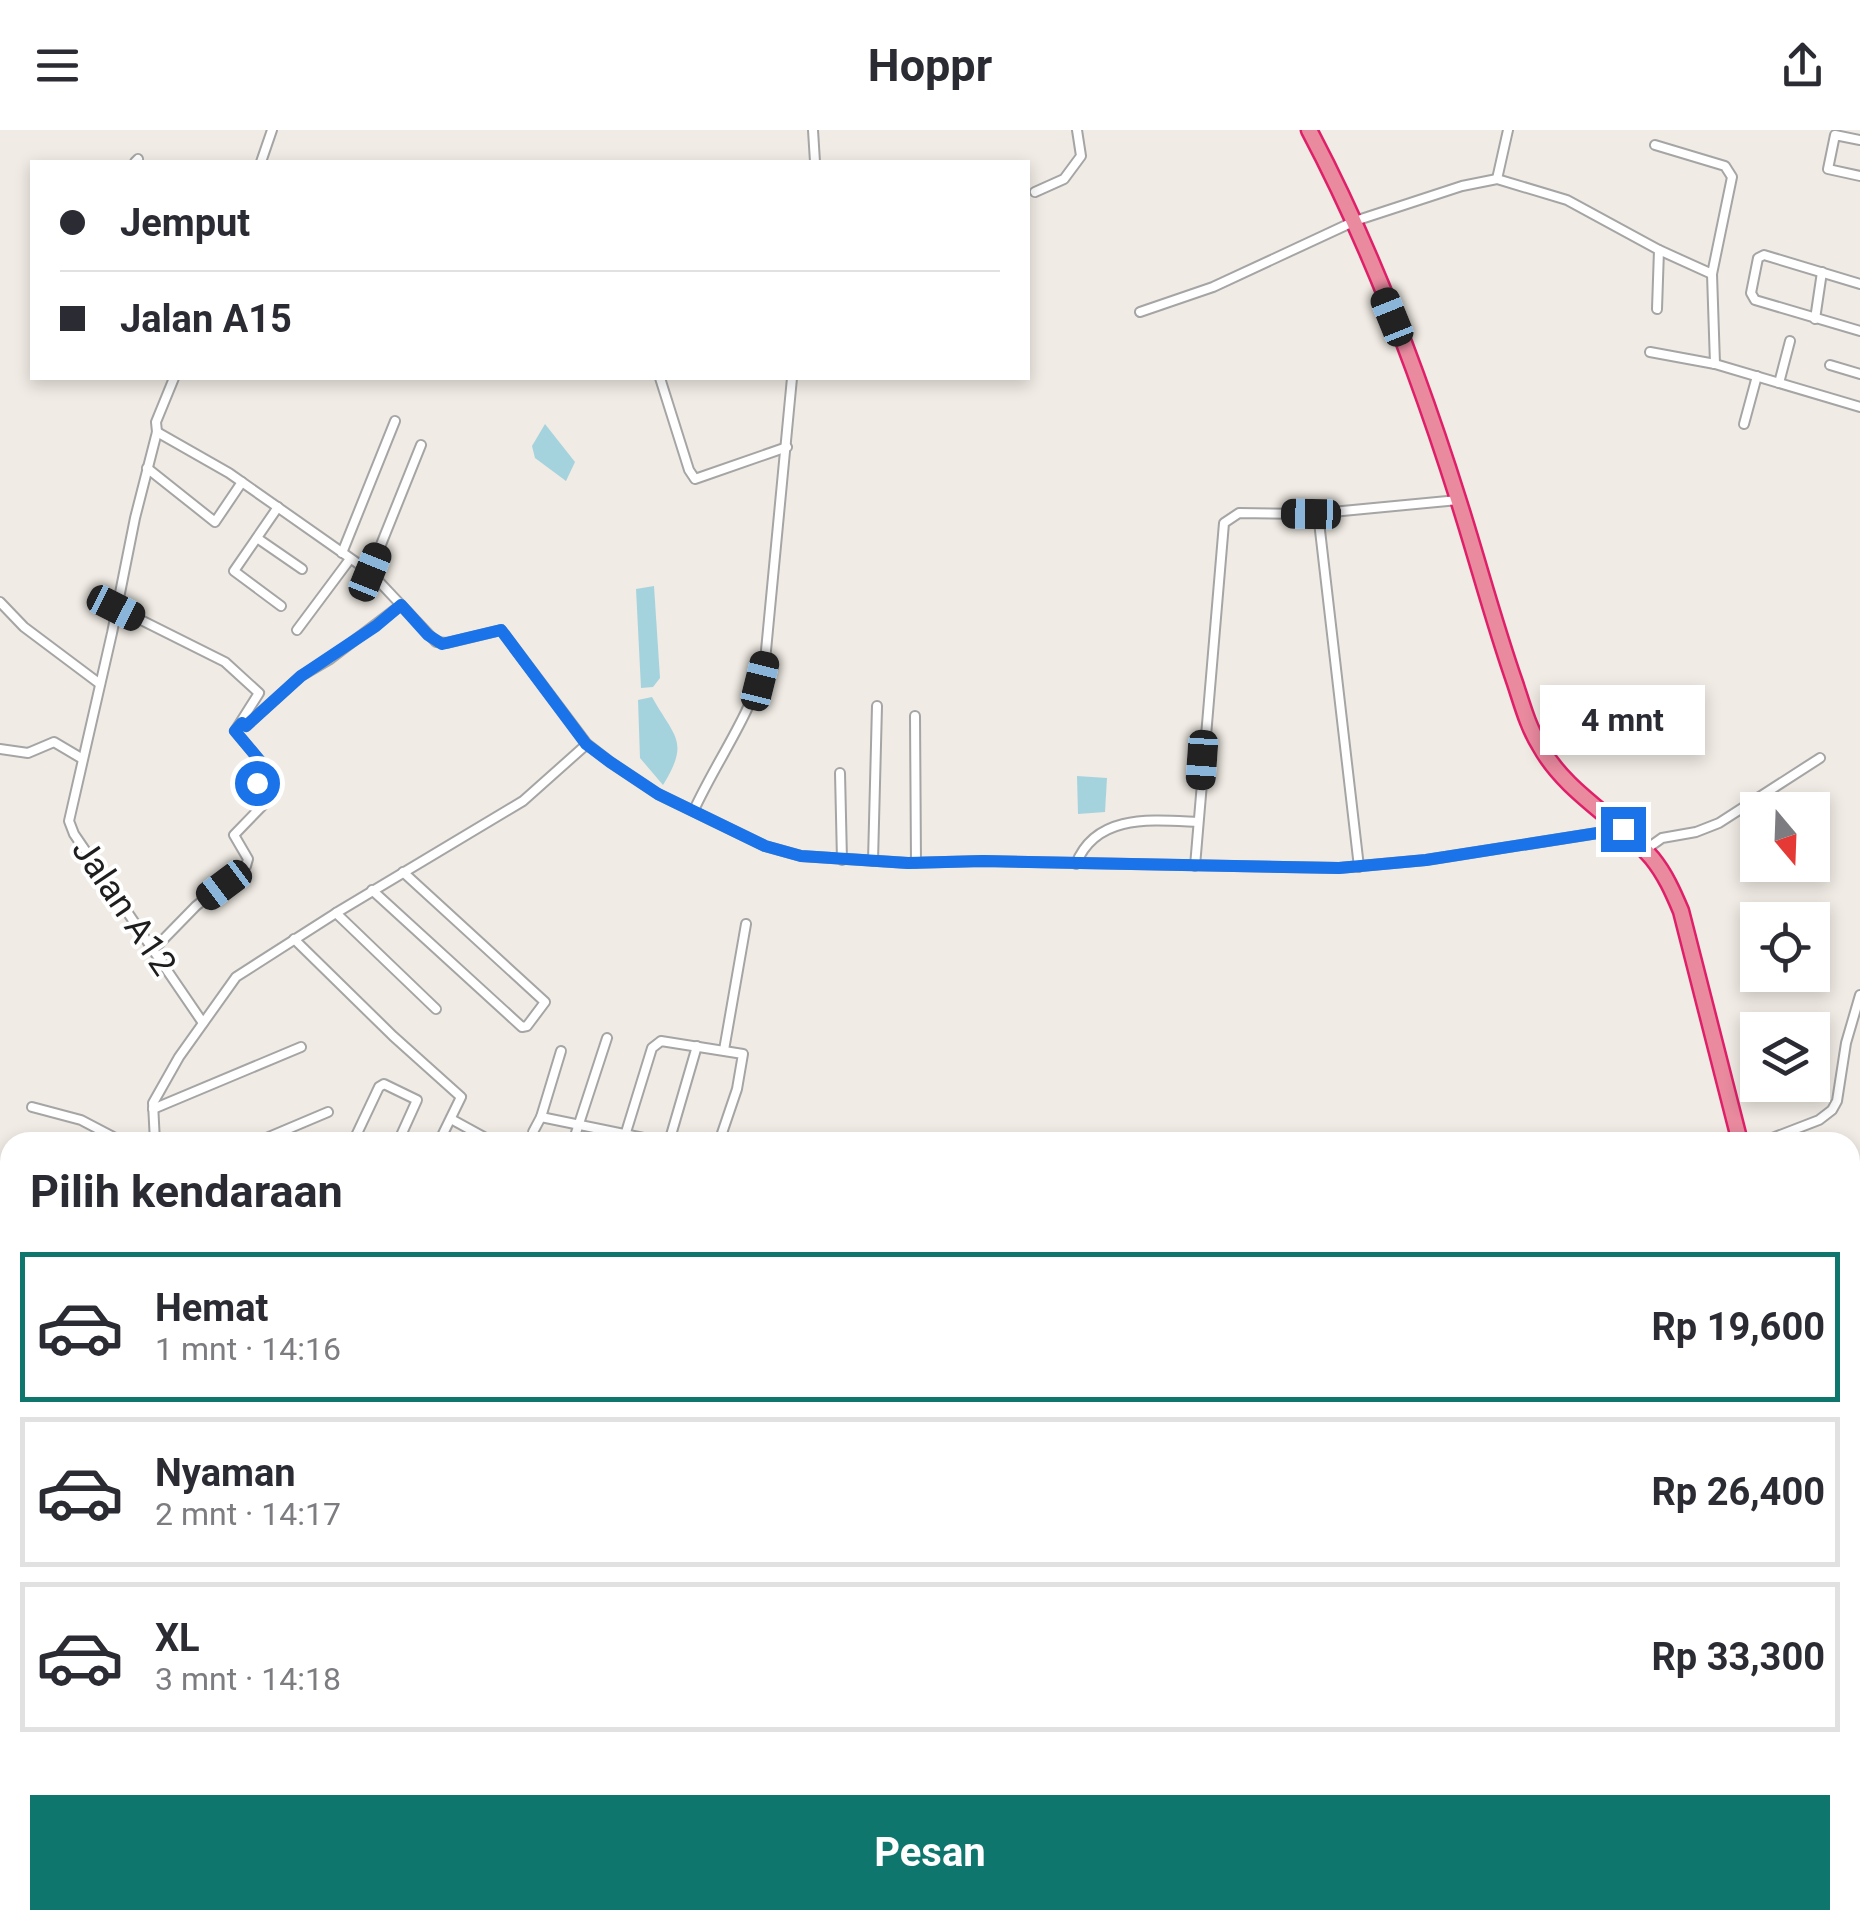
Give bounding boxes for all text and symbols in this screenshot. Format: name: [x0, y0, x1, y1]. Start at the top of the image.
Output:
icon: menu: [30, 38, 85, 93]
icon: share: [1775, 38, 1830, 93]
text: Hoppr: [868, 39, 992, 92]
text: Jemput: [120, 201, 250, 245]
car: [1367, 284, 1417, 350]
text: Jalan A15: [120, 297, 292, 341]
car: [1281, 498, 1341, 530]
car: [345, 539, 395, 605]
car: [82, 581, 150, 635]
car: [738, 648, 782, 714]
callout: 4 mnt: [1540, 684, 1706, 754]
text: 4 mnt: [1581, 701, 1664, 739]
car: [1185, 729, 1219, 791]
route start: [235, 761, 280, 806]
north arrow: [1740, 792, 1830, 882]
map controls: [1740, 792, 1830, 1102]
route end: [1601, 807, 1646, 852]
street label: Jalan A12: [63, 831, 185, 983]
car: [191, 855, 257, 915]
button: locate: [1740, 902, 1830, 992]
button: layers: [1740, 1012, 1830, 1102]
text: Pilih kendaraan: [30, 1165, 343, 1218]
icon: car: [35, 1282, 125, 1372]
text: Hemat: [155, 1286, 268, 1330]
text: Rp 19,600: [1651, 1305, 1825, 1349]
text: 1 mnt · 14:16: [155, 1330, 341, 1368]
icon: car: [35, 1447, 125, 1537]
text: Nyaman: [155, 1451, 296, 1495]
text: Rp 26,400: [1651, 1470, 1825, 1514]
text: 2 mnt · 14:17: [155, 1495, 341, 1533]
icon: car: [35, 1612, 125, 1702]
text: XL: [155, 1616, 200, 1660]
text: Rp 33,300: [1651, 1635, 1825, 1679]
text: 3 mnt · 14:18: [155, 1660, 341, 1698]
button: Pesan: [30, 1795, 1830, 1910]

